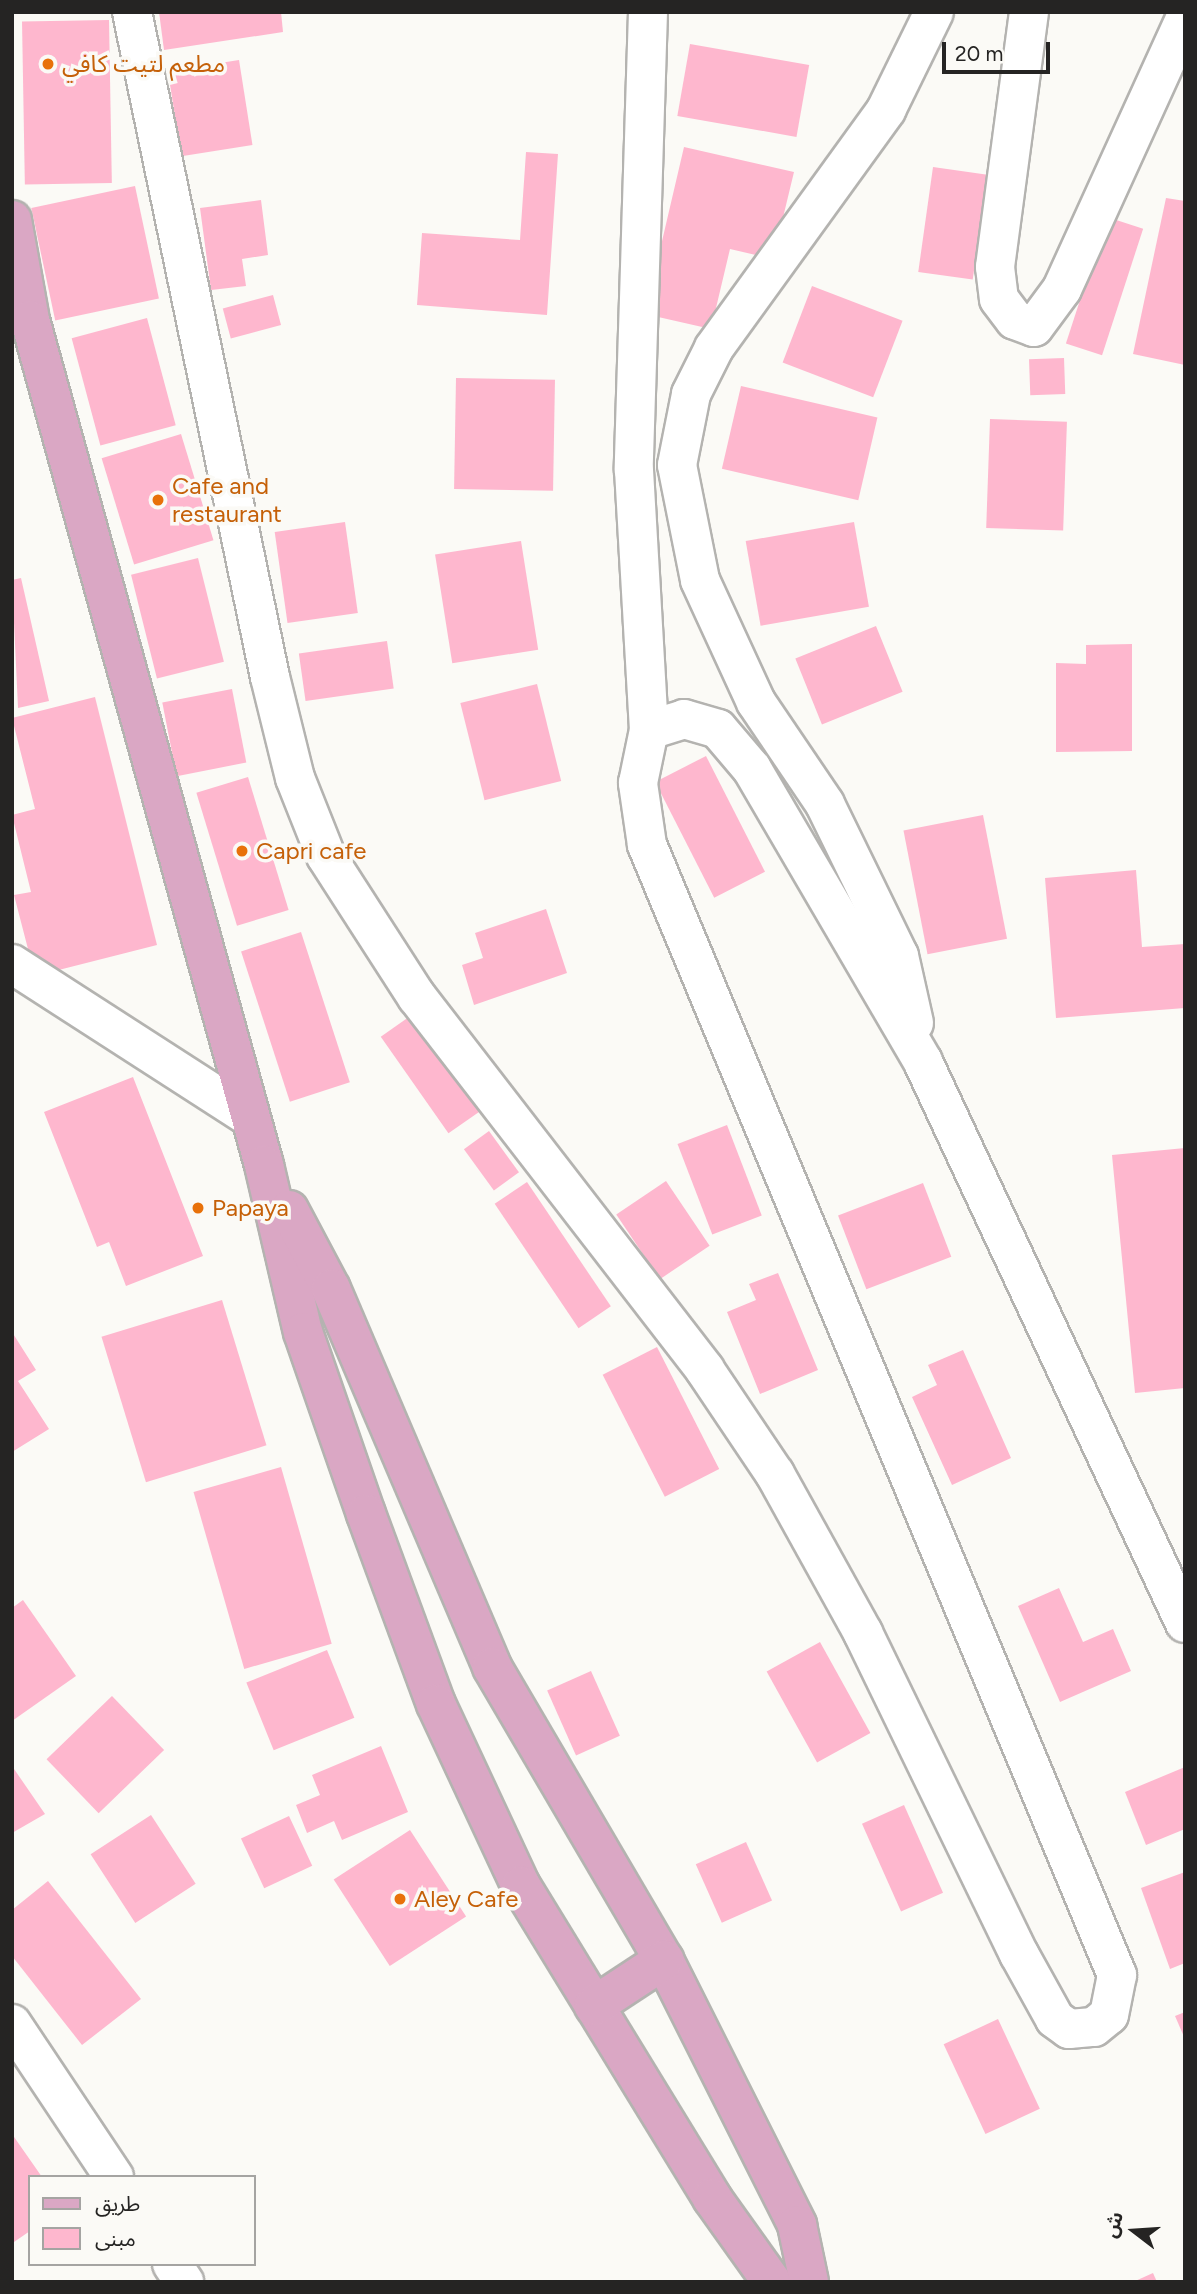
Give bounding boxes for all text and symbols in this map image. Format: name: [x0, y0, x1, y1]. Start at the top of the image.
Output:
scale bar: [945, 28, 1054, 72]
text: 20 m: [955, 41, 1003, 66]
place label: مطعم لتيت كافي: [62, 50, 225, 78]
marker: مطعم لتيت كافي: [40, 56, 56, 72]
place label: Cafe and restaurant: [172, 472, 282, 528]
marker: Cafe and restaurant: [150, 492, 166, 508]
place label: Capri cafe: [256, 837, 366, 865]
marker: Capri cafe: [234, 843, 250, 859]
place label: Papaya: [212, 1194, 289, 1222]
marker: Papaya: [190, 1200, 206, 1216]
place label: Aley Cafe: [414, 1885, 518, 1913]
marker: Aley Cafe: [392, 1891, 408, 1907]
legend: [28, 2175, 256, 2266]
text: طريق: [95, 2191, 140, 2216]
north arrow: [1099, 2196, 1169, 2266]
text: ش: [1099, 2209, 1128, 2241]
text: مبنى: [95, 2226, 136, 2251]

